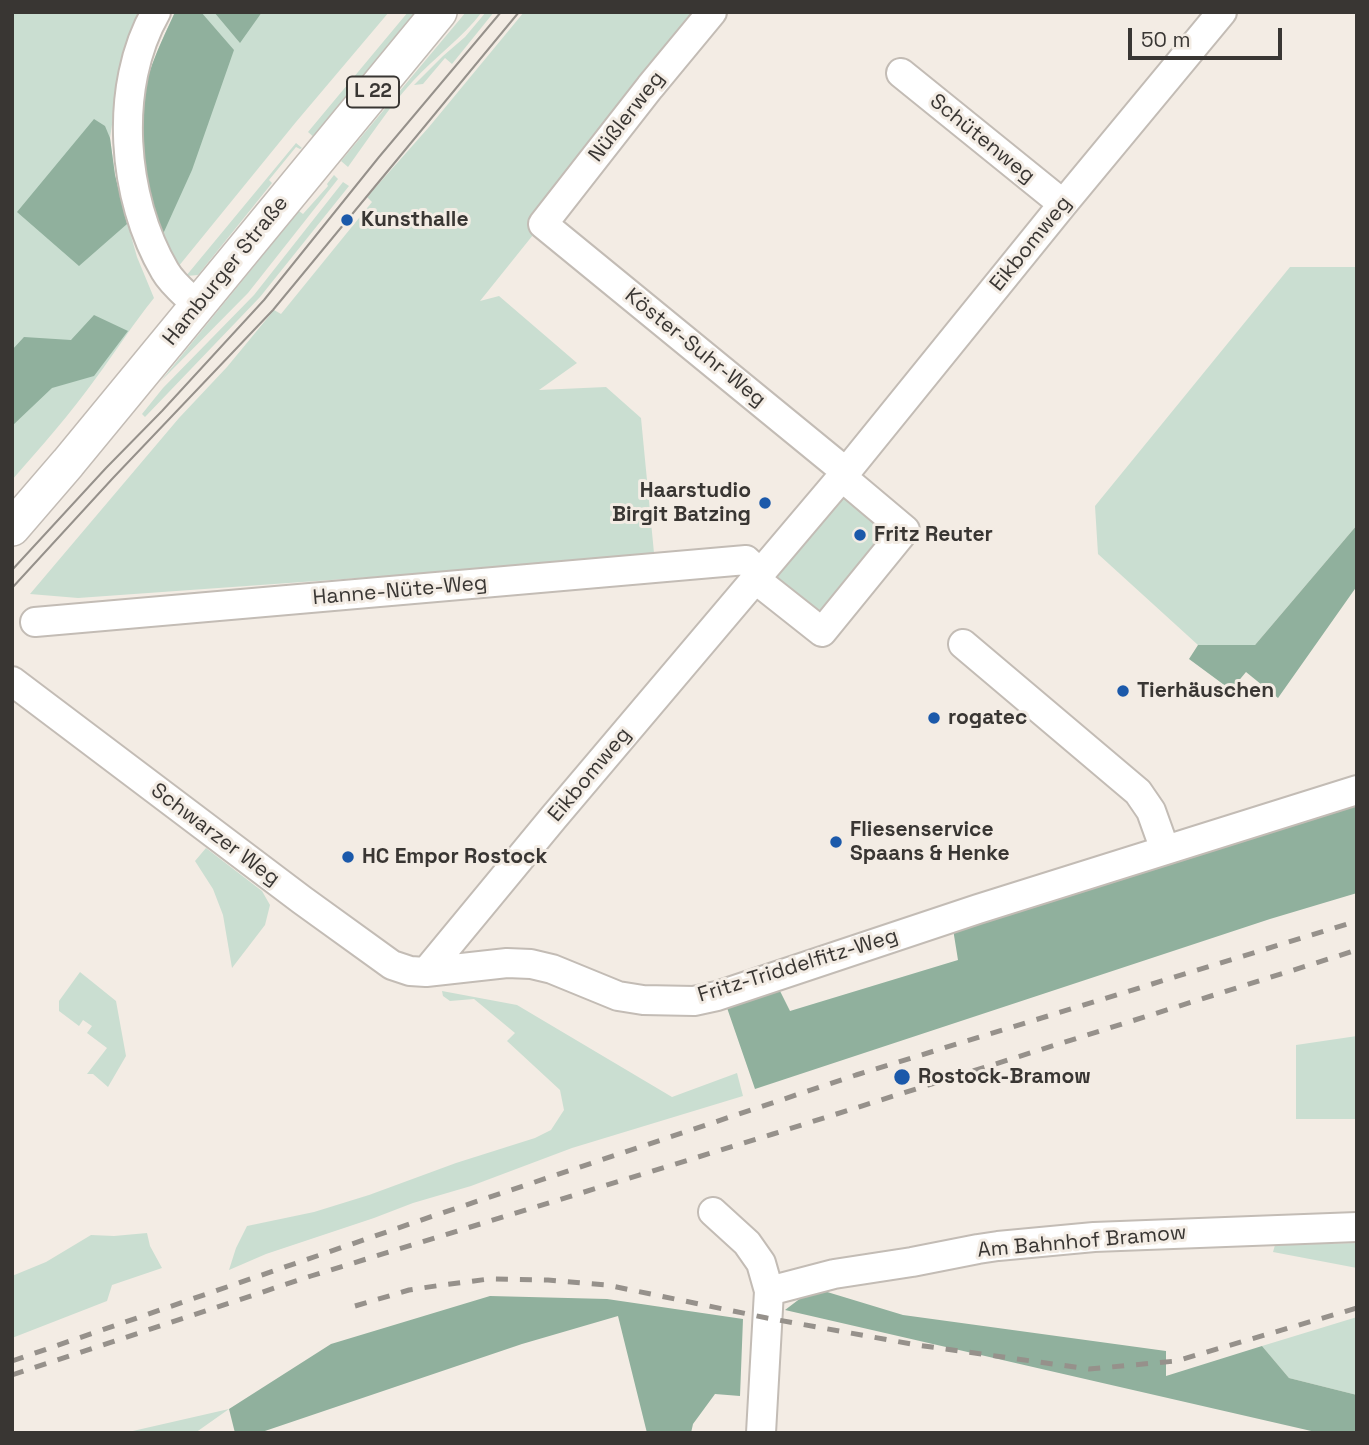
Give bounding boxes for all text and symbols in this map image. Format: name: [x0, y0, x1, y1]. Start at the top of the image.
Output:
scale bar: [1131, 14, 1285, 58]
text: 50 m: [1141, 26, 1191, 53]
street label: Nüßlerweg: [584, 67, 670, 167]
road number: L 22: [347, 76, 399, 108]
street label: Schütenweg: [924, 89, 1040, 189]
street label: Hamburger Straße: [158, 191, 294, 351]
street label: Eikbomweg: [985, 191, 1077, 297]
place label: Kunsthalle: [361, 207, 468, 233]
marker: Kunsthalle: [339, 212, 355, 228]
street label: Köster-Suhr-Weg: [619, 283, 771, 413]
place label: Haarstudio Birgit Batzing: [612, 478, 751, 528]
marker: Haarstudio Birgit Batzing: [757, 495, 773, 511]
place label: Fritz Reuter: [874, 522, 993, 548]
marker: Fritz Reuter: [852, 527, 868, 543]
street label: Hanne-Nüte-Weg: [312, 571, 488, 611]
place label: Tierhäuschen: [1137, 678, 1274, 704]
marker: Tierhäuschen: [1115, 683, 1131, 699]
place label: rogatec: [948, 705, 1027, 731]
marker: rogatec: [926, 710, 942, 726]
street label: Eikbomweg: [543, 723, 637, 827]
street label: Schwarzer Weg: [145, 778, 285, 892]
place label: Fliesenservice Spaans & Henke: [850, 817, 1010, 867]
marker: Fliesenservice Spaans & Henke: [828, 834, 844, 850]
place label: HC Empor Rostock: [362, 844, 547, 870]
marker: HC Empor Rostock: [340, 849, 356, 865]
street label: Fritz-Triddelfitz-Weg: [695, 924, 901, 1008]
place label: Rostock-Bramow: [918, 1064, 1091, 1090]
marker: Rostock-Bramow: [892, 1067, 912, 1087]
street label: Am Bahnhof Bramow: [976, 1220, 1188, 1264]

